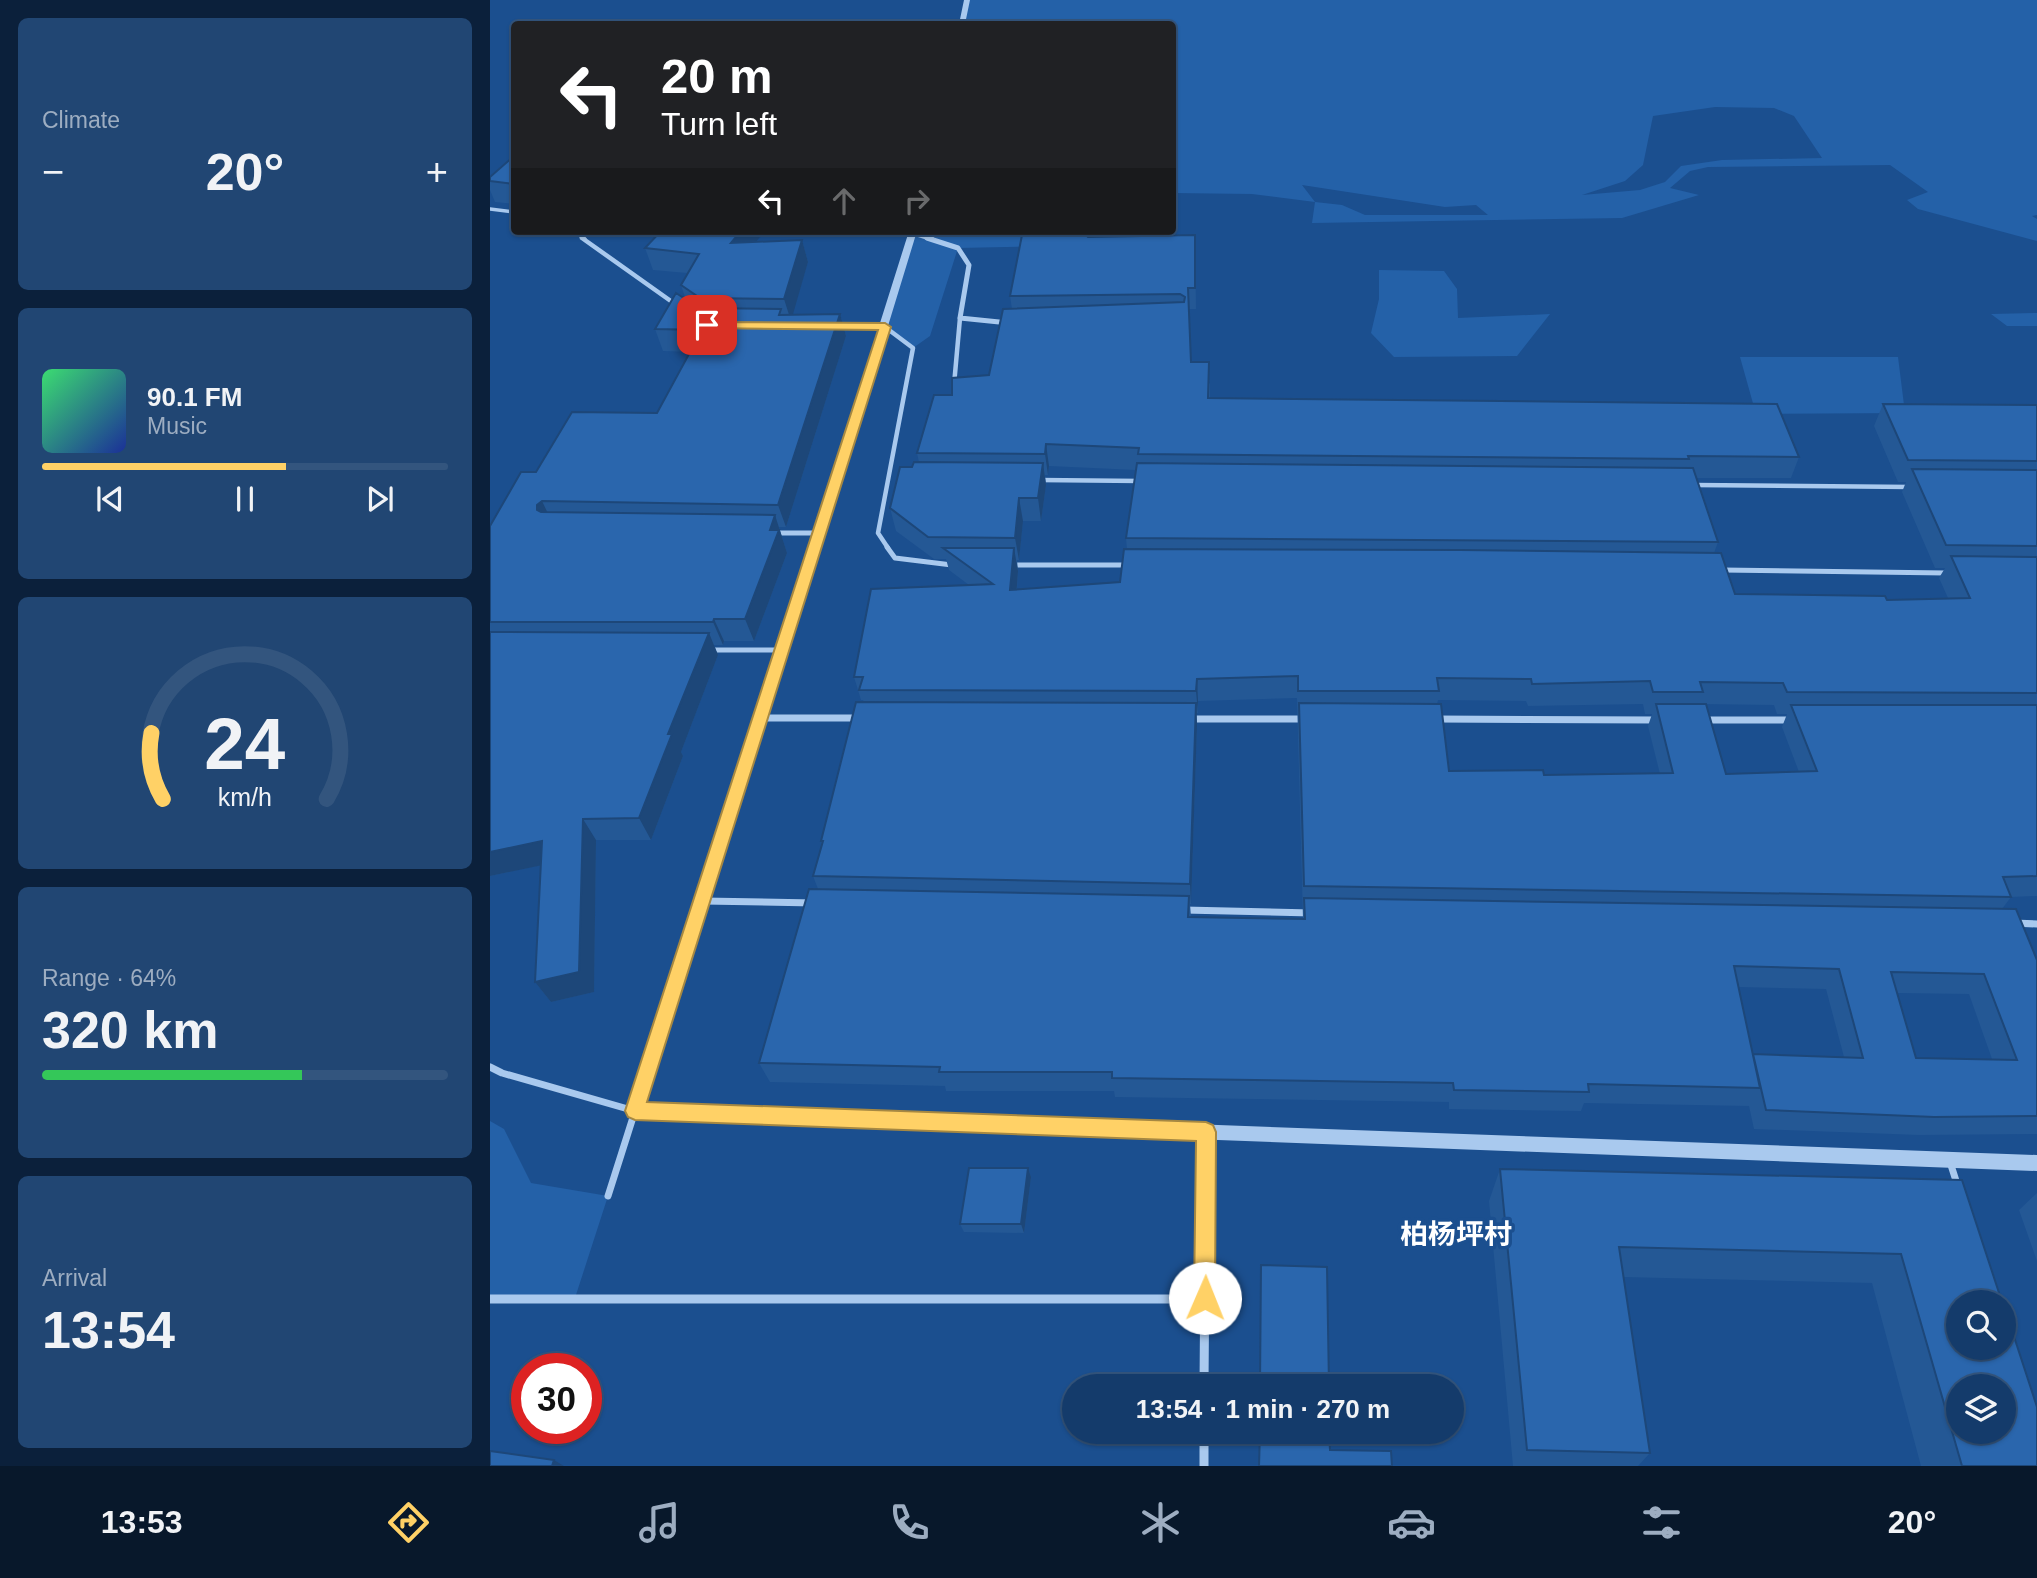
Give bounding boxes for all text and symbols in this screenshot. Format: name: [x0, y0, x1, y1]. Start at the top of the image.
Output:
icon: left: [546, 49, 637, 140]
text: 20 m: [661, 49, 773, 103]
text: Turn left: [661, 106, 777, 142]
text: Climate: [42, 107, 120, 133]
text: 20°: [206, 143, 284, 201]
text: −: [42, 151, 64, 193]
text: +: [426, 151, 448, 193]
icon: left: [752, 182, 790, 220]
icon: ahead: [825, 182, 863, 220]
icon: right: [898, 182, 936, 220]
pin: [677, 295, 737, 355]
icon: arrive: [688, 306, 726, 344]
text: 90.1 FM: [147, 382, 242, 412]
text: Music: [147, 413, 207, 439]
icon: previous: [91, 480, 129, 518]
icon: pause: [226, 480, 264, 518]
icon: next: [361, 480, 399, 518]
text: 24: [205, 703, 286, 784]
text: km/h: [218, 783, 272, 811]
text: Range · 64%: [42, 965, 176, 991]
text: 320 km: [42, 1001, 218, 1059]
district label: 柏杨坪村: [1400, 1219, 1512, 1250]
position arrow: [1168, 1261, 1242, 1335]
text: Arrival: [42, 1265, 107, 1291]
map controls: [1946, 1290, 2016, 1444]
button: search: [1946, 1290, 2016, 1360]
text: 13:54: [42, 1301, 175, 1359]
speed limit sign: 30: [511, 1353, 602, 1444]
button: layers: [1946, 1374, 2016, 1444]
text: 13:54 · 1 min · 270 m: [1136, 1394, 1390, 1424]
icon: directions: [384, 1498, 433, 1547]
icon: music: [635, 1498, 684, 1547]
icon: phone: [885, 1498, 934, 1547]
icon: climate: [1136, 1498, 1185, 1547]
icon: car: [1387, 1498, 1436, 1547]
icon: filters: [1637, 1498, 1686, 1547]
text: 13:53: [101, 1504, 183, 1540]
text: 20°: [1888, 1504, 1936, 1540]

